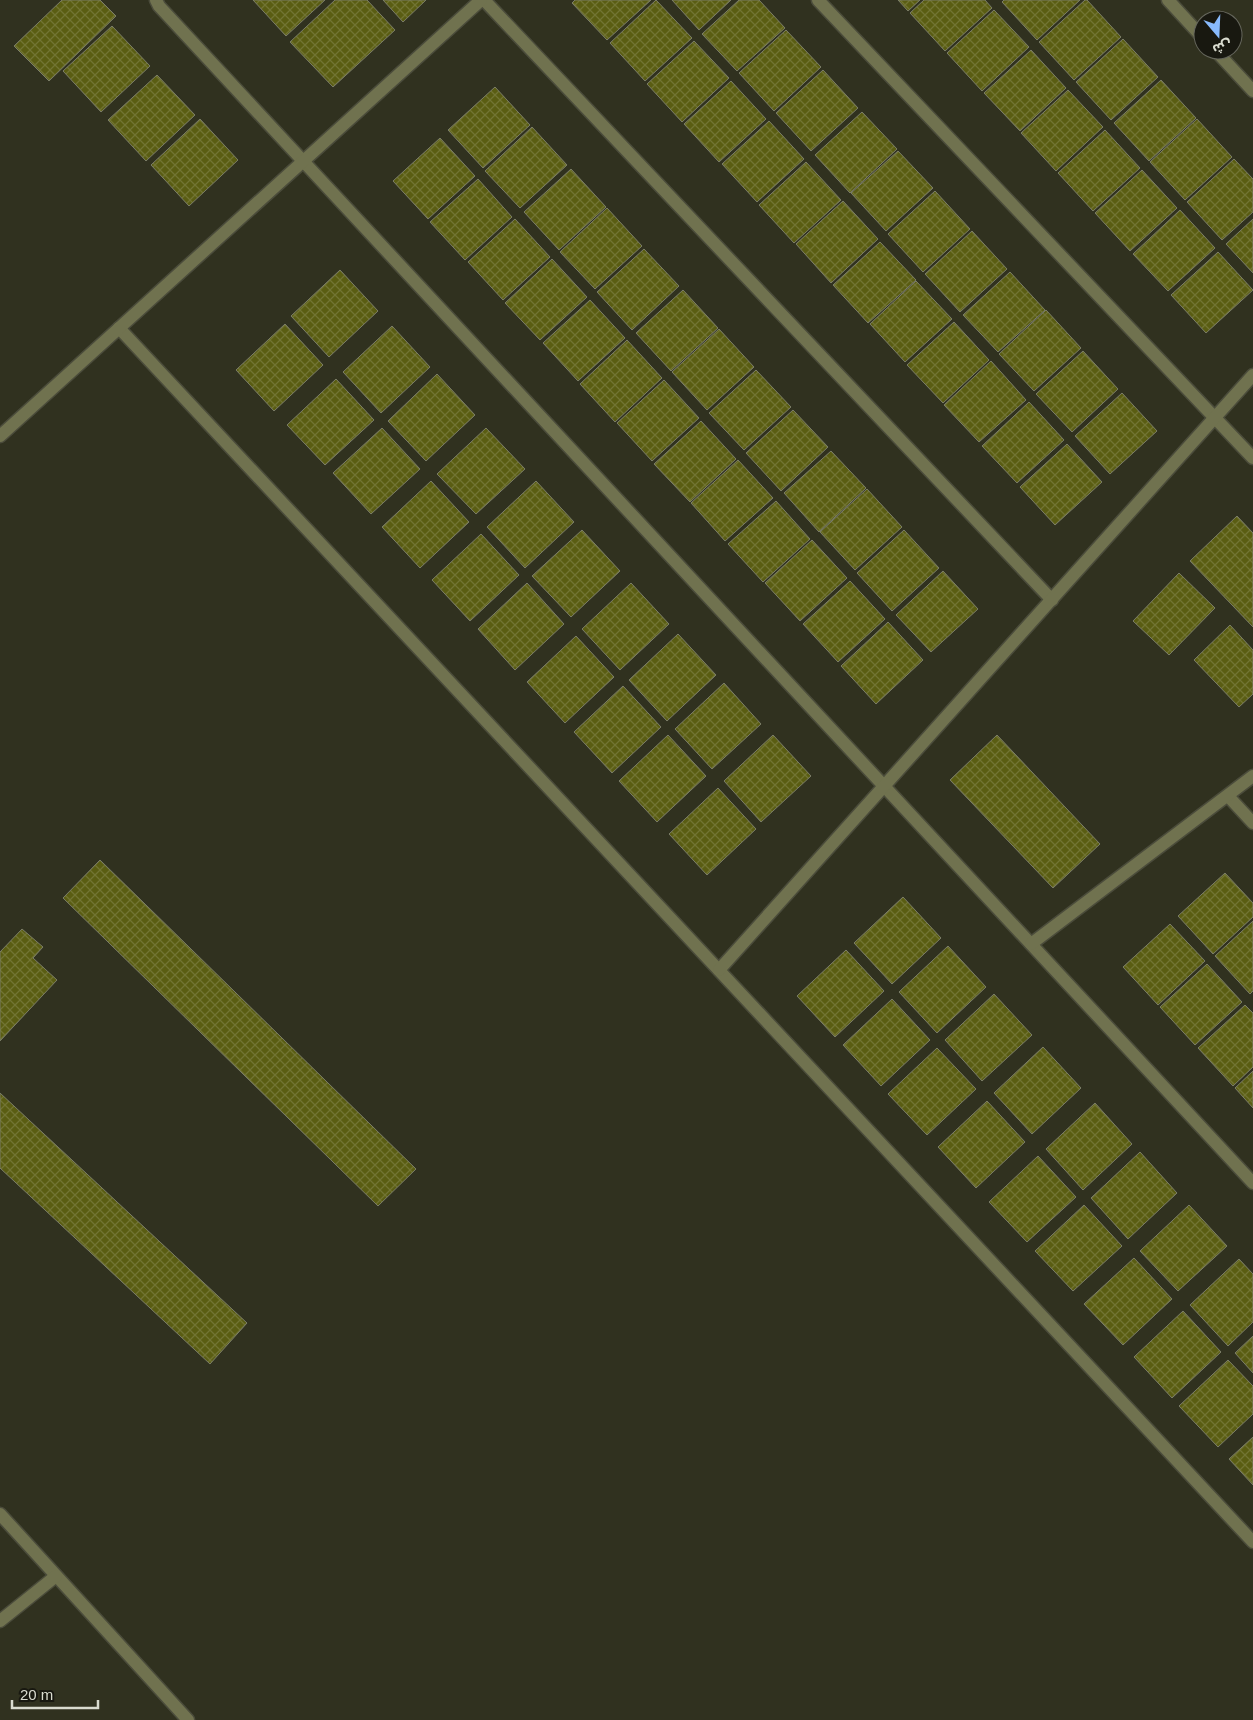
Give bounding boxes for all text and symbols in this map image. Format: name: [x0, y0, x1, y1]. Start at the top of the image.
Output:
north arrow: [1193, 10, 1243, 60]
text: ش: [1211, 37, 1234, 58]
scale bar: [12, 1678, 99, 1710]
text: 20 m: [20, 1686, 53, 1703]

